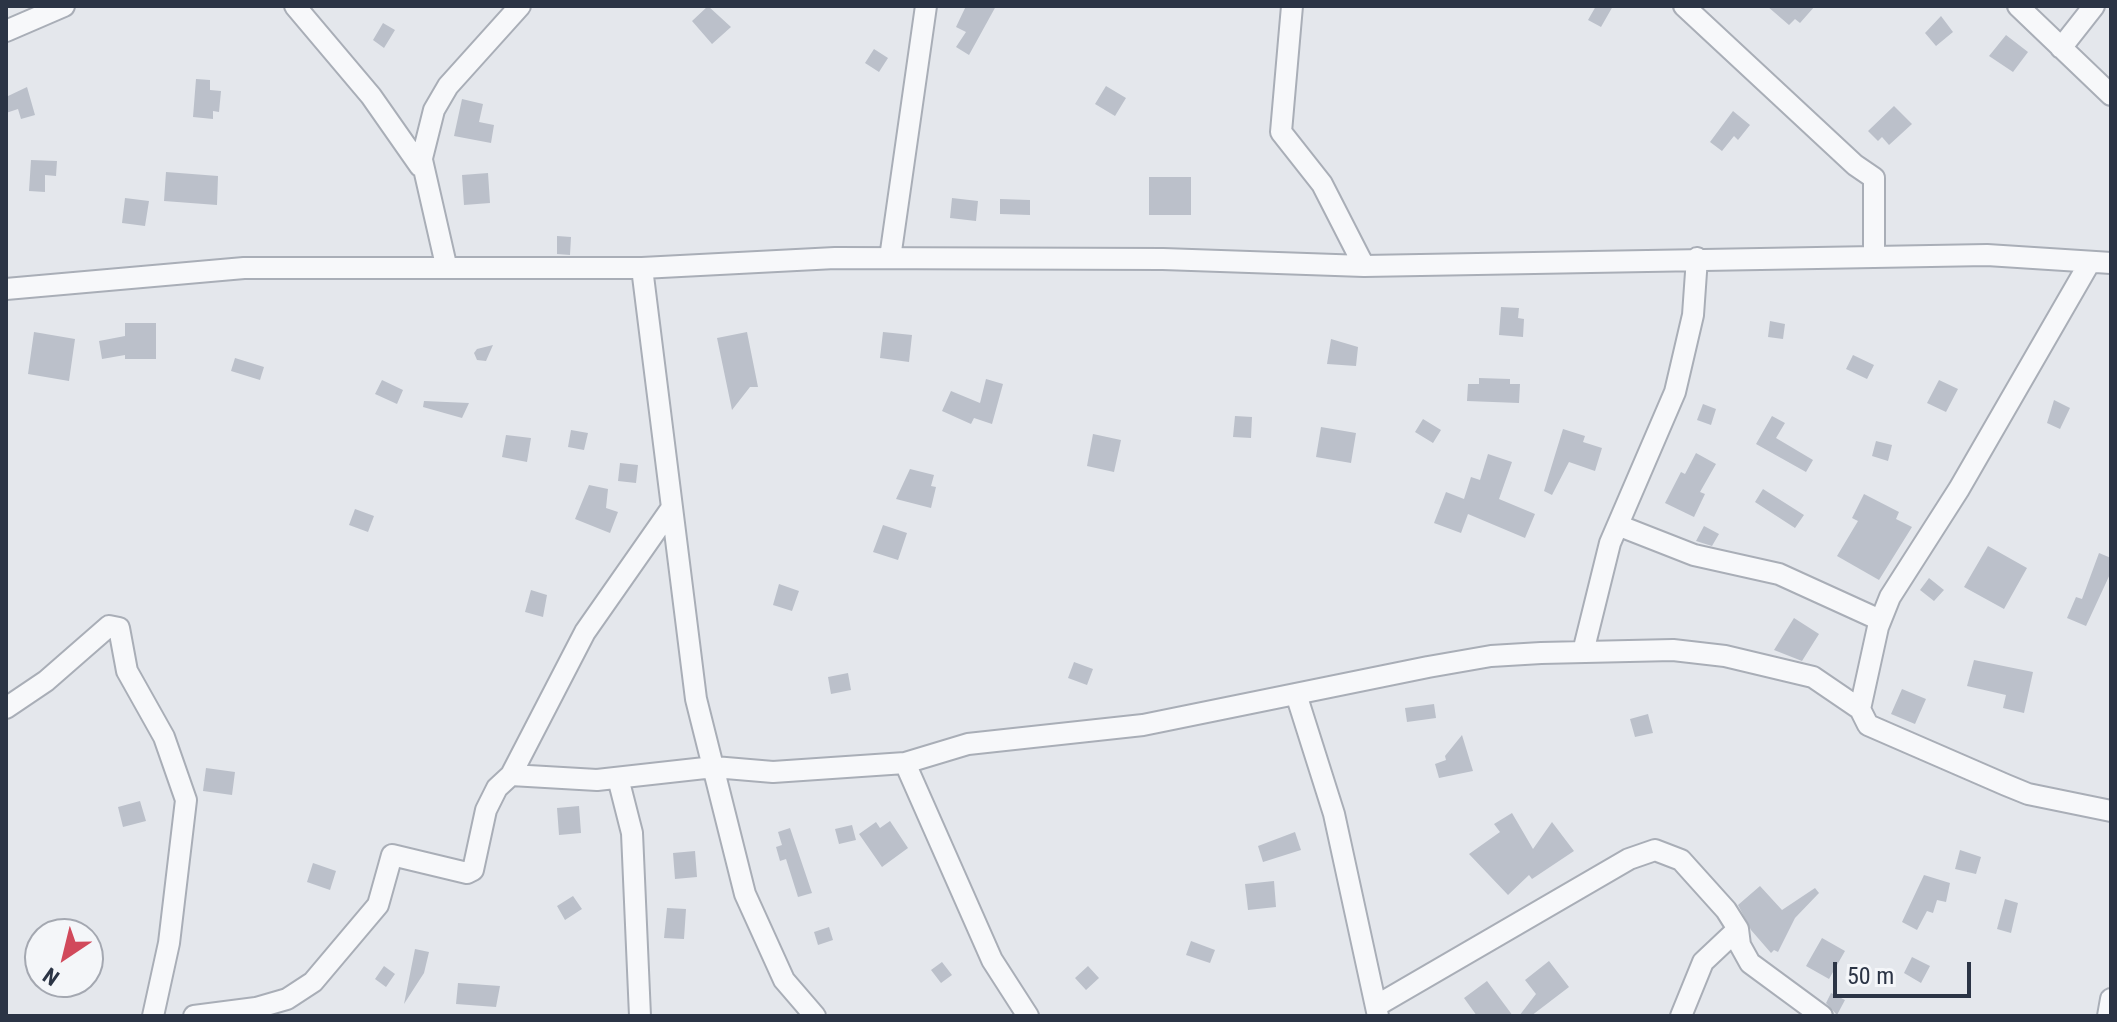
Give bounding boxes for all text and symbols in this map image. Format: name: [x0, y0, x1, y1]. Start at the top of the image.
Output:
north arrow: [24, 918, 104, 998]
scale bar: [1837, 946, 1975, 996]
text: N: [38, 962, 64, 991]
text: 50 m: [1847, 962, 1894, 990]

